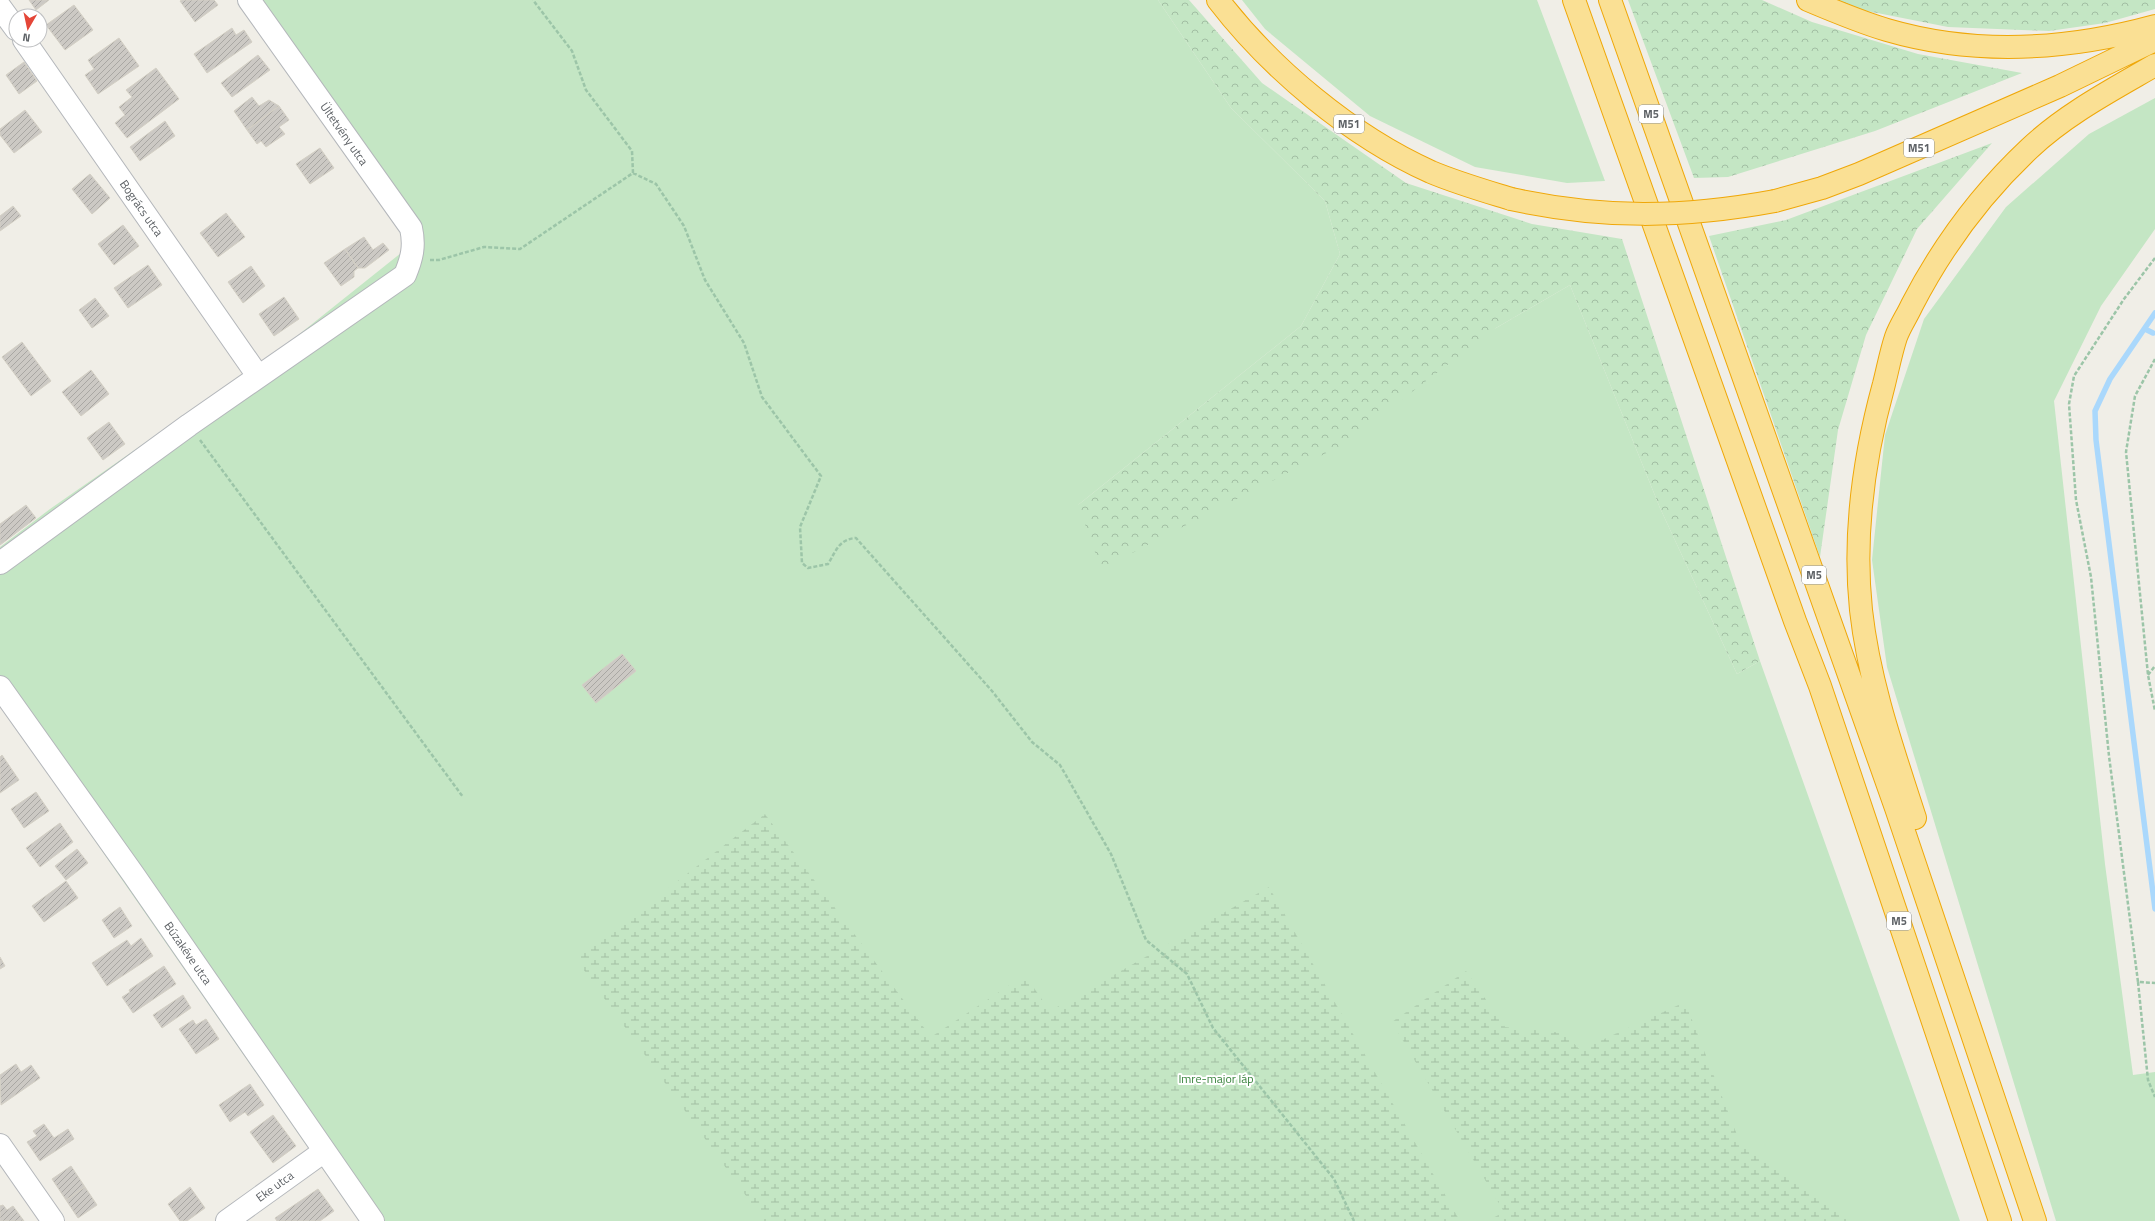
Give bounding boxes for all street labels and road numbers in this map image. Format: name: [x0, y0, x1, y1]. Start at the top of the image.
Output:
street label: Ültetvény utca: [316, 98, 373, 169]
road number: M5: [1639, 105, 1663, 123]
road number: M51: [1334, 115, 1364, 133]
road number: M51: [1904, 139, 1934, 157]
street label: Bogrács utca: [115, 176, 168, 240]
road number: M5: [1802, 566, 1826, 584]
road number: M5: [1887, 912, 1911, 930]
street label: Búzakéve utca: [160, 918, 217, 989]
street label: Eke utca: [252, 1166, 298, 1206]

